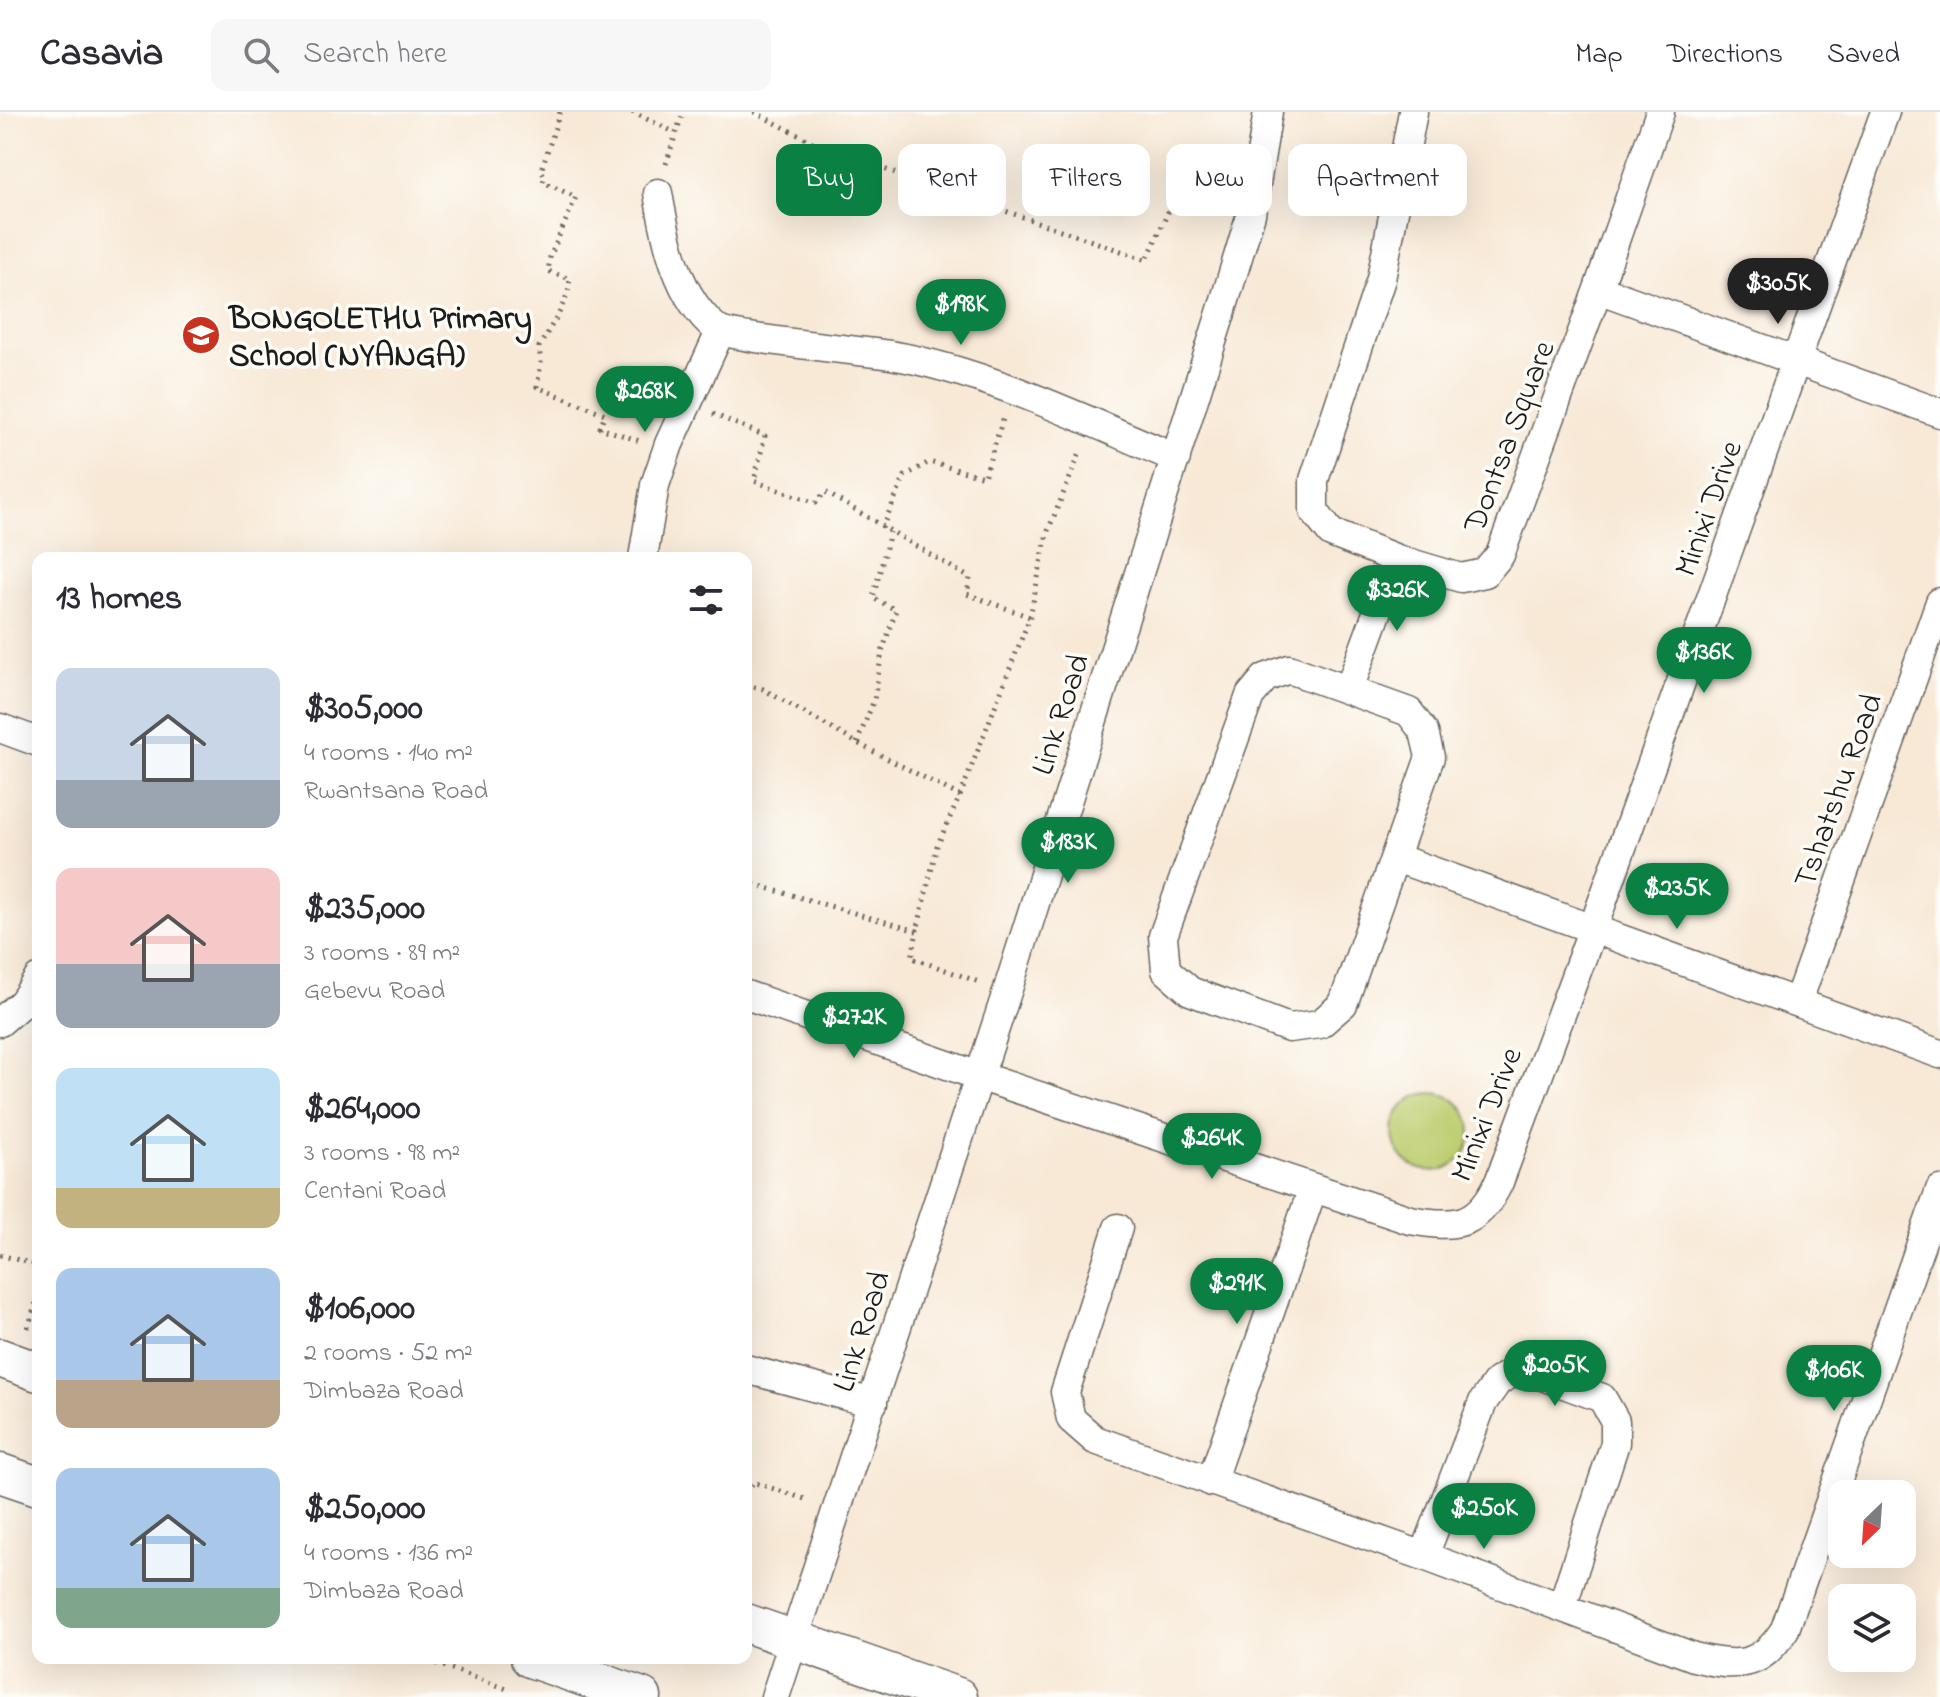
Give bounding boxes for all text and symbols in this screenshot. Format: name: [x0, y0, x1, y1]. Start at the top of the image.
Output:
search box: [211, 19, 771, 91]
text: Casavia: [40, 27, 163, 83]
icon: search: [239, 33, 283, 77]
text: Search here: [303, 33, 447, 77]
text: Map: [1575, 35, 1623, 76]
text: Directions: [1667, 35, 1783, 76]
text: Saved: [1827, 35, 1900, 76]
chip: Buy: [776, 144, 882, 216]
chip: Rent: [898, 144, 1006, 216]
chip: Filters: [1022, 144, 1150, 216]
chip: New: [1166, 144, 1272, 216]
chip: Apartment: [1288, 144, 1467, 216]
pin: $305K: [1722, 258, 1834, 326]
text: $305K: [1745, 265, 1811, 303]
pin: $198K: [905, 279, 1017, 347]
text: $198K: [934, 286, 988, 324]
place label: BONGOLETHU Primary School (NYANGA): [227, 297, 532, 381]
school or university icon: BONGOLETHU Primary School (NYANGA): [180, 314, 222, 356]
street label: Dontsa Square: [1453, 334, 1570, 541]
pin: $268K: [589, 366, 701, 434]
text: $268K: [614, 373, 676, 411]
street label: Minixi Drive: [1664, 434, 1757, 584]
pin: $326K: [1341, 565, 1453, 633]
text: $326K: [1365, 572, 1429, 610]
text: 13 homes: [56, 575, 182, 625]
icon: filters: [684, 578, 728, 622]
pin: $136K: [1648, 627, 1760, 695]
text: $136K: [1675, 634, 1733, 672]
street label: Link Road: [1021, 648, 1104, 782]
text: $305,000: [304, 685, 423, 735]
street label: Tshatshu Road: [1783, 688, 1897, 895]
icon: home: [120, 700, 216, 796]
text: 4 rooms · 140 m²: [304, 735, 473, 773]
text: Rwantsana Road: [304, 773, 488, 811]
pin: $183K: [1012, 817, 1124, 885]
text: $183K: [1039, 824, 1097, 862]
pin: $235K: [1621, 863, 1733, 931]
text: $235K: [1644, 870, 1710, 908]
text: $235,000: [304, 885, 425, 935]
icon: home: [120, 900, 216, 996]
text: 3 rooms · 89 m²: [304, 935, 460, 973]
text: Gebevu Road: [304, 973, 445, 1011]
pin: $272K: [798, 992, 910, 1060]
text: $272K: [822, 999, 886, 1037]
street label: Minixi Drive: [1440, 1040, 1537, 1190]
text: $264,000: [304, 1085, 420, 1135]
icon: home: [120, 1100, 216, 1196]
pin: $264K: [1156, 1113, 1268, 1181]
text: $264K: [1180, 1120, 1244, 1158]
text: 3 rooms · 98 m²: [304, 1135, 460, 1173]
text: Centani Road: [304, 1173, 446, 1211]
pin: $291K: [1181, 1258, 1293, 1326]
street label: Link Road: [822, 1265, 905, 1399]
text: $291K: [1208, 1265, 1266, 1303]
text: $106,000: [304, 1285, 415, 1335]
icon: home: [120, 1300, 216, 1396]
text: 2 rooms · 52 m²: [304, 1335, 473, 1373]
pin: $205K: [1499, 1340, 1611, 1408]
pin: $106K: [1778, 1345, 1890, 1413]
text: $205K: [1521, 1347, 1589, 1385]
text: $106K: [1804, 1352, 1864, 1390]
text: Dimbaza Road: [304, 1373, 464, 1411]
north arrow: [1828, 1480, 1916, 1568]
map controls: [1828, 1480, 1916, 1672]
pin: $250K: [1428, 1483, 1540, 1551]
text: $250,000: [304, 1485, 426, 1535]
text: $250K: [1450, 1490, 1518, 1528]
icon: home: [120, 1500, 216, 1596]
text: 4 rooms · 136 m²: [304, 1535, 473, 1573]
text: Dimbaza Road: [304, 1573, 464, 1611]
button: layers: [1828, 1584, 1916, 1672]

